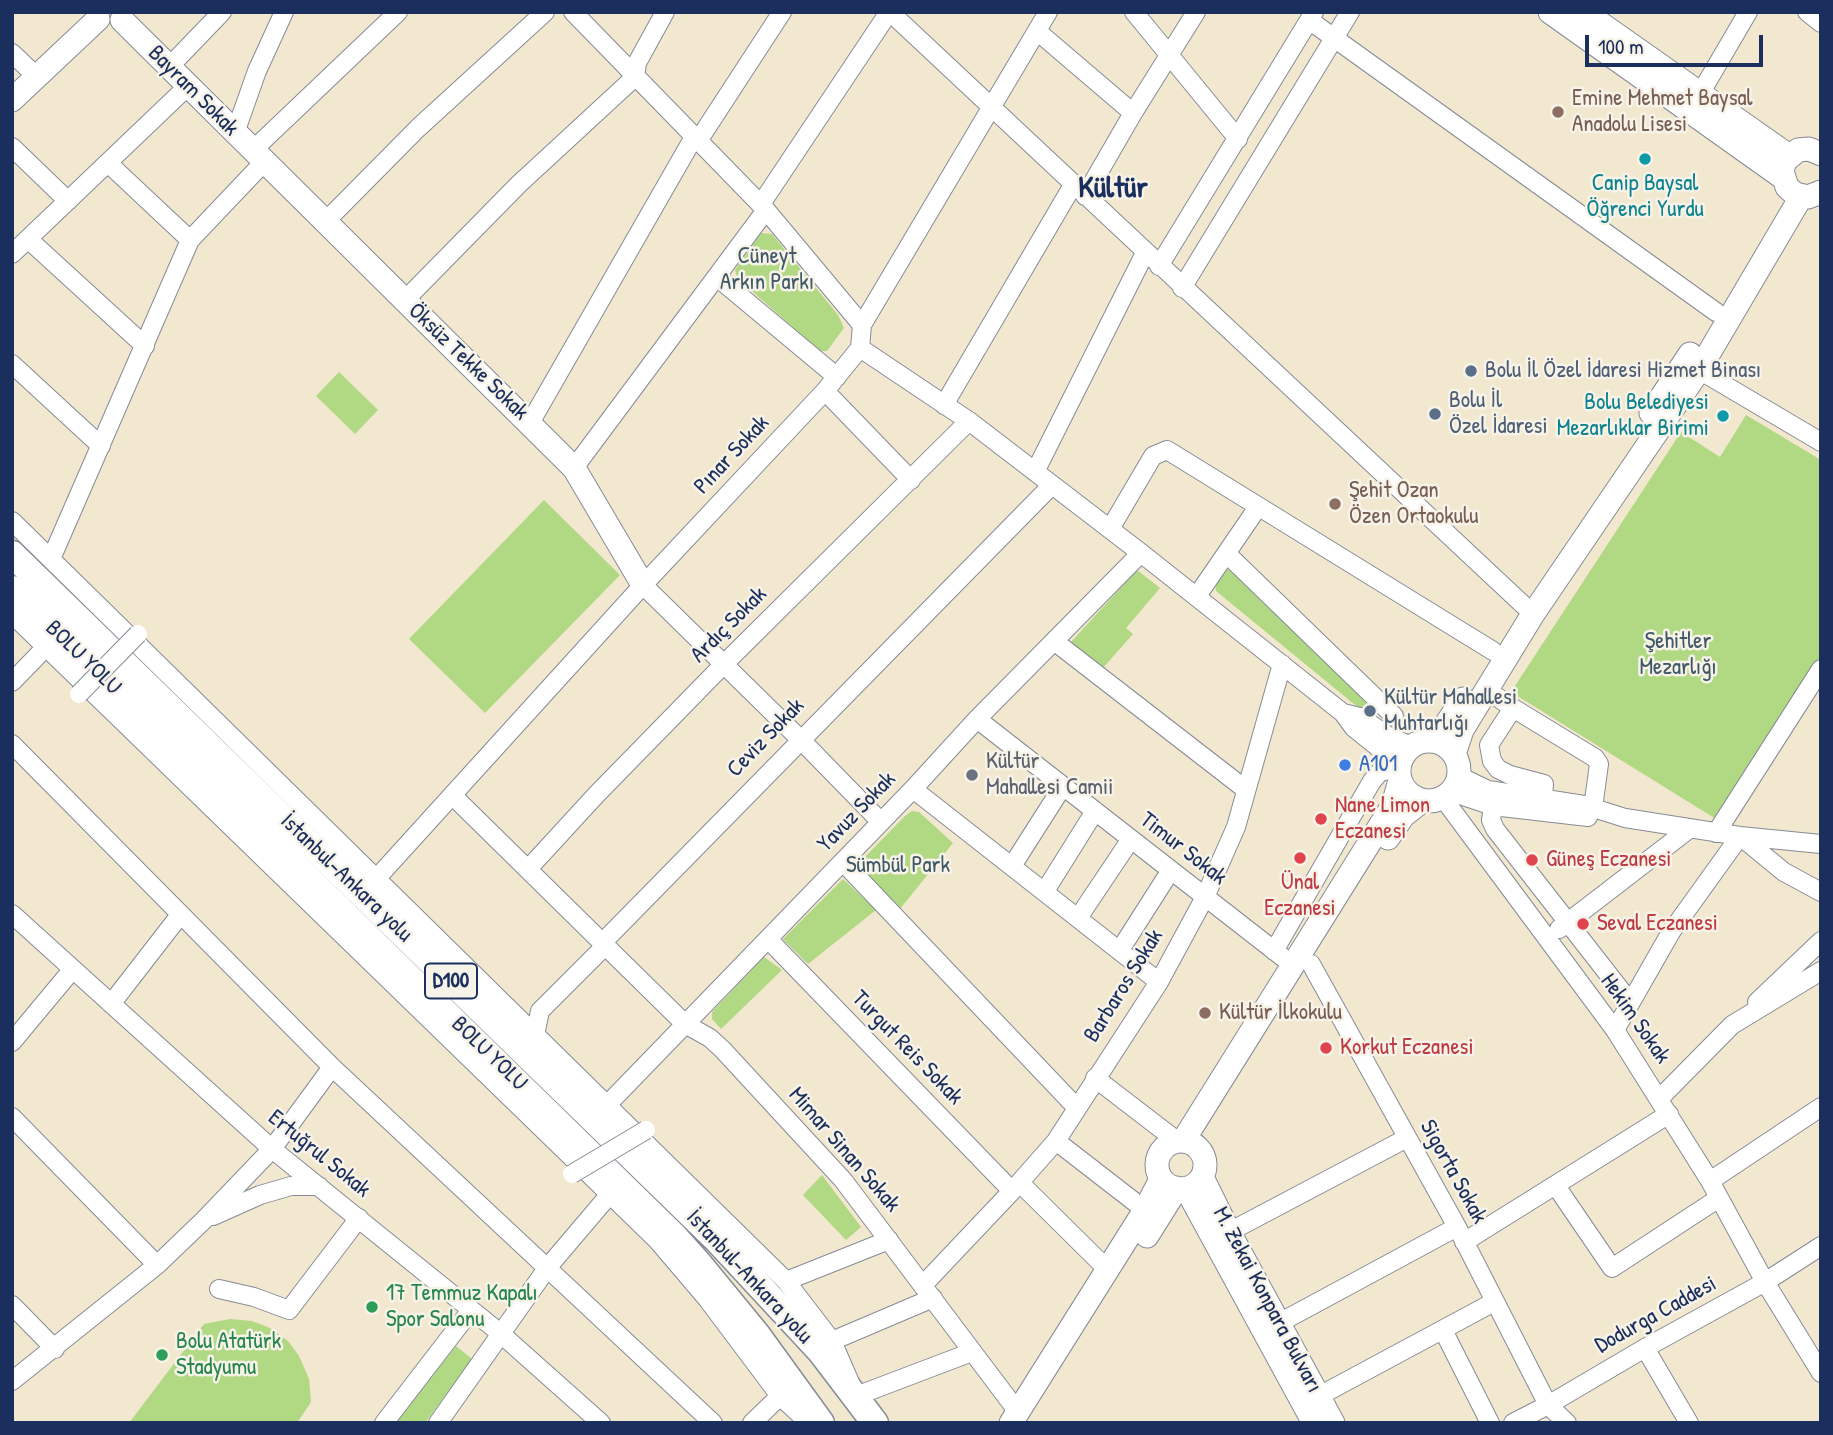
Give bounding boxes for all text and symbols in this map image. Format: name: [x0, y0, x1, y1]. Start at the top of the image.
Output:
scale bar: [1588, 21, 1766, 65]
text: 100 m: [1598, 32, 1644, 61]
street label: Bayram Sokak: [142, 40, 244, 142]
place label: Emine Mehmet Baysal Anadolu Lisesi: [1572, 85, 1753, 139]
marker: Emine Mehmet Baysal Anadolu Lisesi: [1550, 104, 1566, 120]
marker: Canip Baysal Öğrenci Yurdu: [1637, 151, 1653, 167]
place label: Canip Baysal Öğrenci Yurdu: [1586, 170, 1704, 224]
district label: Kültür: [1078, 171, 1148, 207]
park label: Cüneyt Arkın Parkı: [720, 243, 814, 297]
street label: Öksüz Tekke Sokak: [402, 298, 534, 426]
place label: Bolu İl Özel İdaresi Hizmet Binası: [1485, 357, 1761, 385]
marker: Bolu İl Özel İdaresi Hizmet Binası: [1463, 363, 1479, 379]
place label: Bolu İl Özel İdaresi: [1449, 387, 1548, 441]
place label: Bolu Belediyesi Mezarlıklar Birimi: [1557, 389, 1709, 443]
marker: Bolu İl Özel İdaresi: [1427, 406, 1443, 422]
marker: Bolu Belediyesi Mezarlıklar Birimi: [1715, 408, 1731, 424]
street label: Pınar Sokak: [689, 410, 775, 500]
place label: Şehit Ozan Özen Ortaokulu: [1349, 477, 1478, 531]
marker: Şehit Ozan Özen Ortaokulu: [1327, 496, 1343, 512]
street label: Ardıç Sokak: [685, 581, 773, 669]
street label: BOLU YOLU: [39, 615, 127, 701]
park label: Şehitler Mezarlığı: [1639, 628, 1717, 682]
place label: Kültür Mahallesi Muhtarlığı: [1384, 684, 1517, 738]
street label: Ceviz Sokak: [722, 693, 810, 783]
marker: Kültür Mahallesi Muhtarlığı: [1362, 703, 1378, 719]
place label: Kültür Mahallesi Camii: [986, 748, 1113, 802]
place label: A101: [1359, 751, 1397, 779]
marker: A101: [1337, 757, 1353, 773]
street label: Yavuz Sokak: [812, 766, 902, 858]
marker: Kültür Mahallesi Camii: [964, 767, 980, 783]
place label: Nane Limon Eczanesi: [1335, 792, 1430, 846]
street label: Timur Sokak: [1134, 806, 1232, 892]
street label: İstanbul-Ankara yolu: [274, 808, 418, 948]
marker: Nane Limon Eczanesi: [1313, 811, 1329, 827]
place label: Güneş Eczanesi: [1546, 846, 1671, 874]
marker: Ünal Eczanesi: [1292, 850, 1308, 866]
park label: Sümbül Park: [846, 852, 950, 880]
marker: Güneş Eczanesi: [1524, 852, 1540, 868]
place label: Ünal Eczanesi: [1264, 869, 1336, 923]
place label: Seval Eczanesi: [1597, 910, 1718, 938]
marker: Seval Eczanesi: [1575, 916, 1591, 932]
street label: Barbaros Sokak: [1078, 924, 1170, 1048]
road number: D100: [425, 964, 477, 998]
street label: Hekim Sokak: [1594, 969, 1676, 1069]
street label: Turgut Reis Sokak: [846, 985, 968, 1111]
place label: Kültür İlkokulu: [1219, 999, 1342, 1027]
marker: Kültür İlkokulu: [1197, 1005, 1213, 1021]
street label: BOLU YOLU: [445, 1011, 533, 1097]
place label: Korkut Eczanesi: [1340, 1034, 1474, 1062]
marker: Korkut Eczanesi: [1318, 1040, 1334, 1056]
street label: Mimar Sinan Sokak: [782, 1082, 906, 1218]
street label: Ertuğrul Sokak: [262, 1104, 376, 1204]
street label: Sigorta Sokak: [1413, 1115, 1493, 1229]
street label: M. Zekai Konpara Bulvarı: [1206, 1202, 1328, 1398]
street label: İstanbul-Ankara yolu: [680, 1204, 818, 1350]
street label: Dodurga Caddesi: [1590, 1270, 1722, 1360]
place label: 17 Temmuz Kapalı Spor Salonu: [386, 1280, 538, 1334]
marker: 17 Temmuz Kapalı Spor Salonu: [364, 1299, 380, 1315]
place label: Bolu Atatürk Stadyumu: [176, 1328, 281, 1382]
marker: Bolu Atatürk Stadyumu: [154, 1347, 170, 1363]

